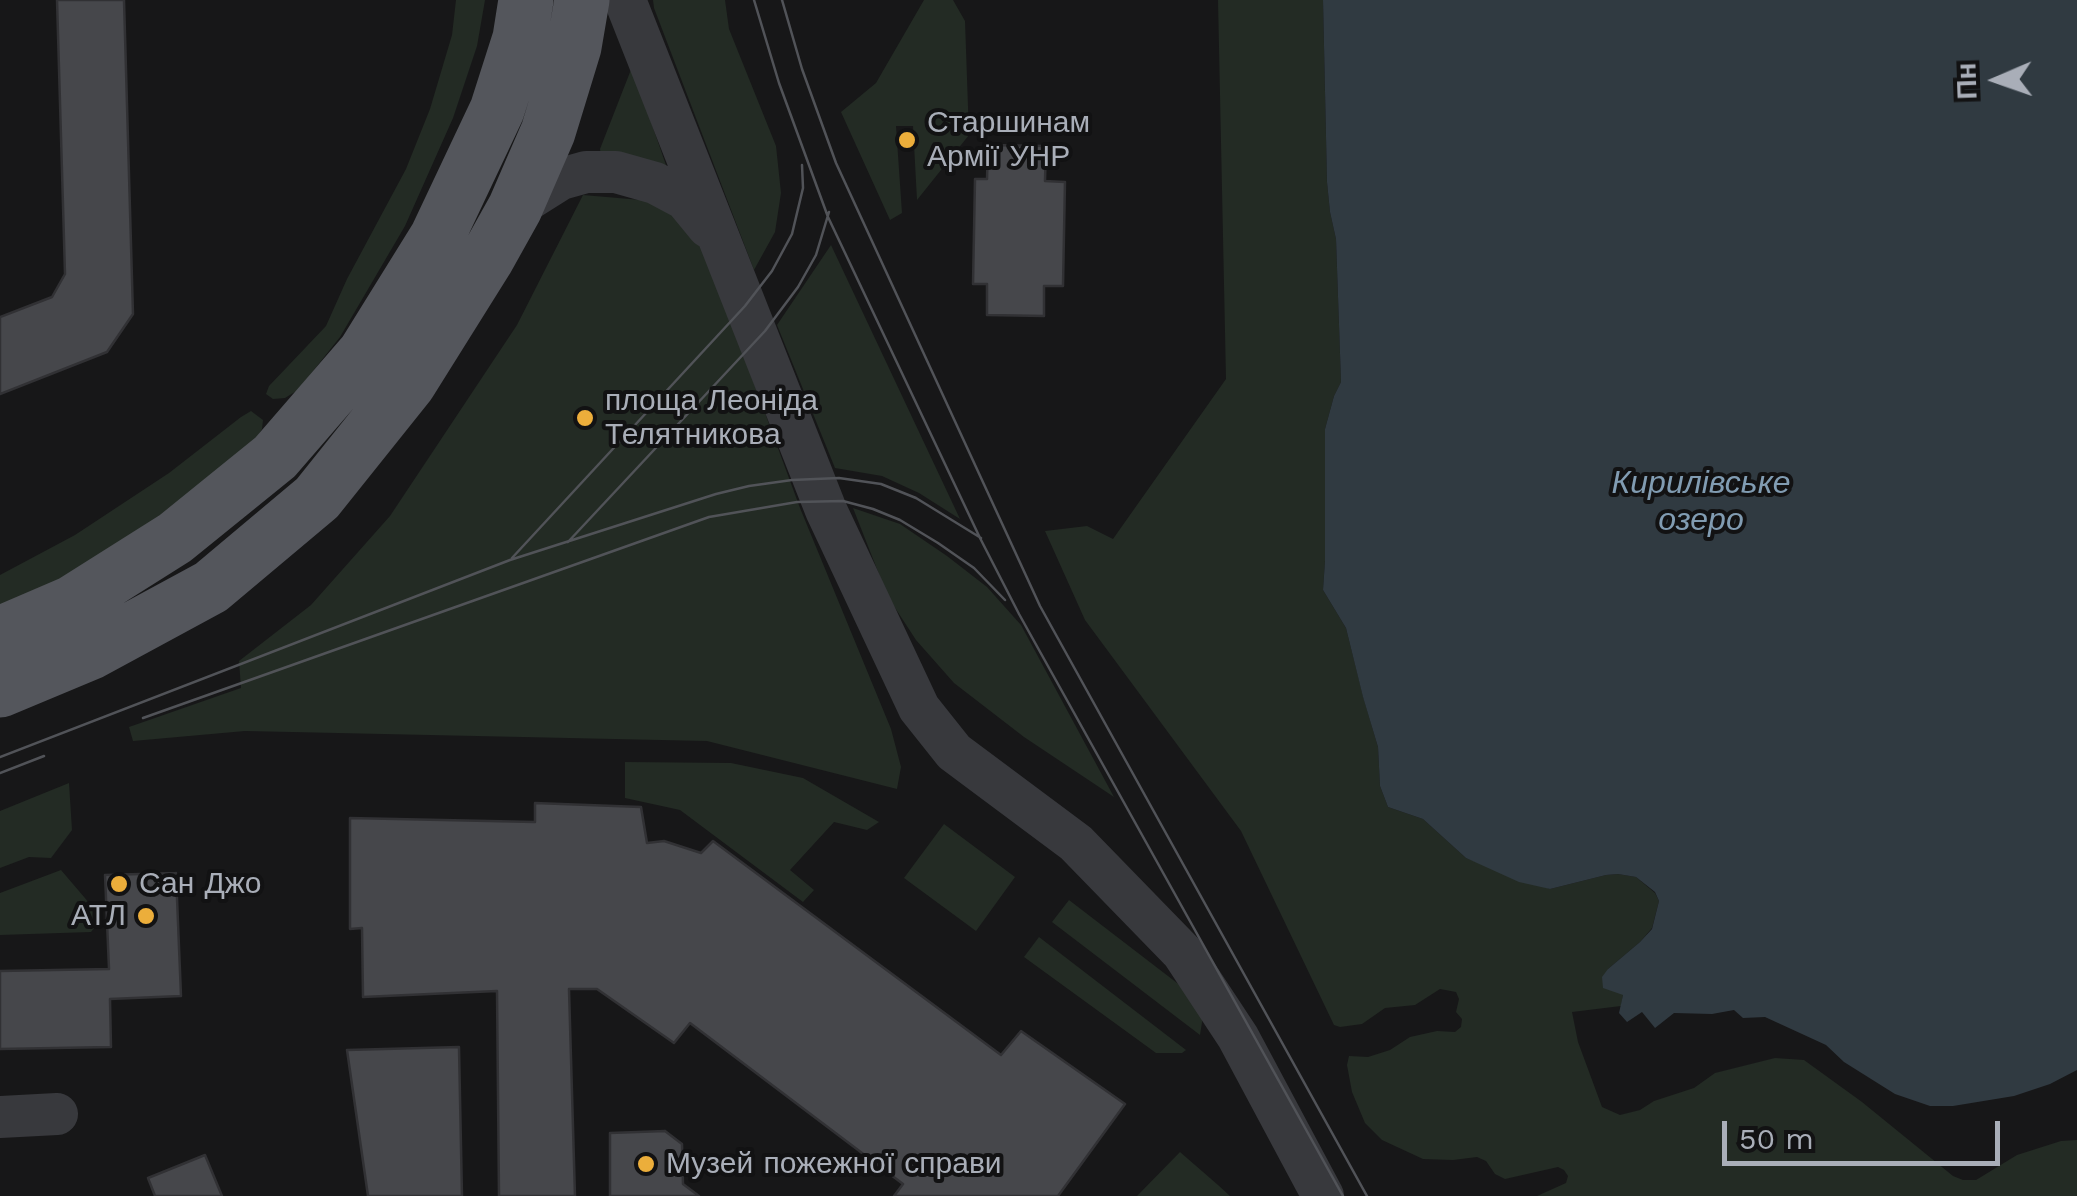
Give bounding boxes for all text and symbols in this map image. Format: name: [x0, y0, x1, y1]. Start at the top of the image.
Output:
north arrow: [1947, 30, 2047, 130]
text: Пн: [1949, 62, 1984, 100]
place label: Старшинам Армії УНР: [927, 105, 1090, 176]
marker: Старшинам Армії УНР: [896, 129, 918, 151]
place label: площа Леоніда Телятникова: [605, 383, 818, 454]
marker: площа Леоніда Телятникова: [574, 407, 596, 429]
water label: Кирилівське озеро: [1611, 465, 1791, 540]
place label: Сан Джо: [139, 866, 262, 902]
marker: Сан Джо: [108, 873, 130, 895]
place label: АТЛ: [71, 898, 126, 934]
marker: АТЛ: [135, 905, 157, 927]
scale bar: [1727, 1101, 2004, 1163]
text: 50 m: [1739, 1121, 1814, 1156]
place label: Музей пожежної справи: [666, 1146, 1002, 1182]
marker: Музей пожежної справи: [635, 1153, 657, 1175]

